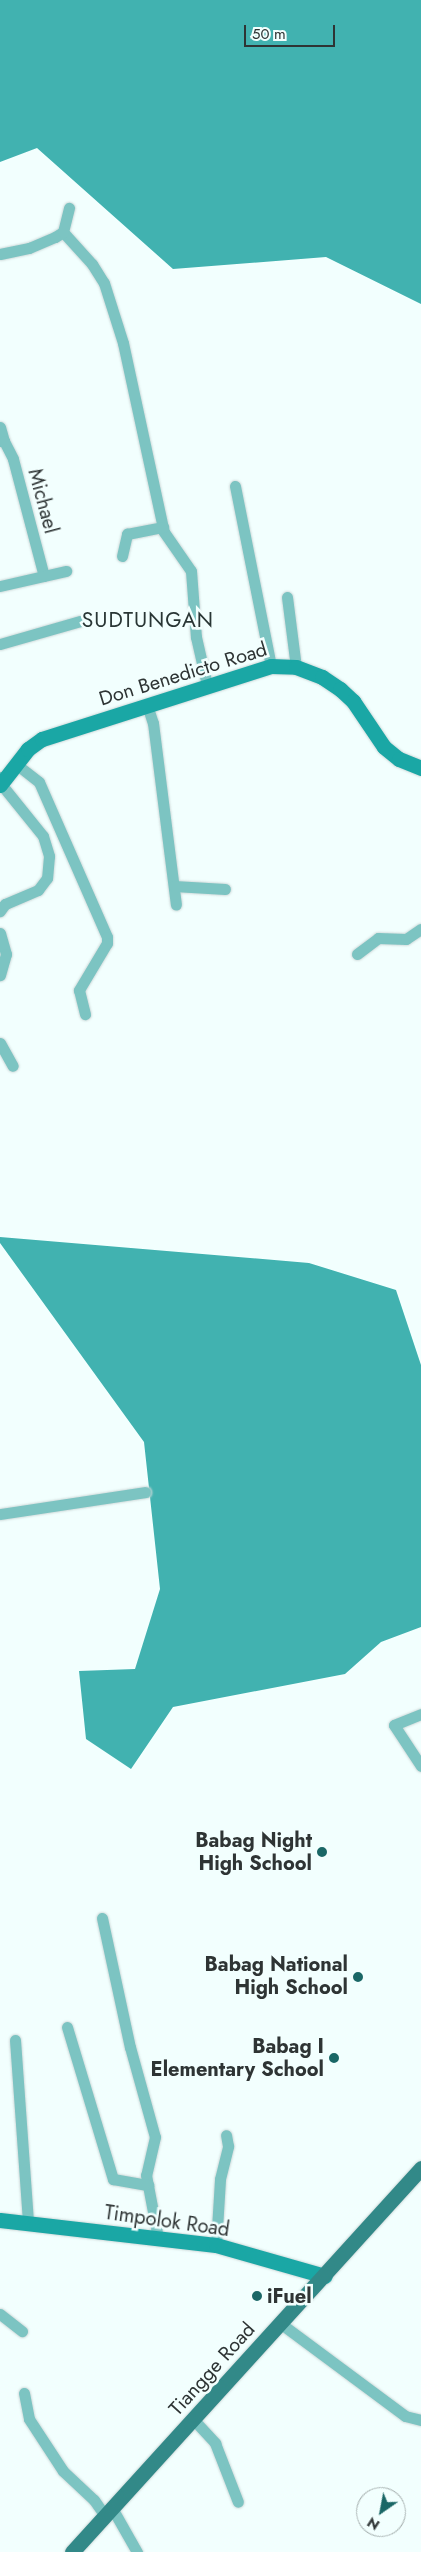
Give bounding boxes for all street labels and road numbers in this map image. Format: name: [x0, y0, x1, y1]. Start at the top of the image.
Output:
street label: Michael: [23, 466, 63, 536]
street label: Don Benedicto Road: [96, 637, 270, 711]
street label: Timpolok Road: [103, 2200, 231, 2242]
street label: Tiangge Road: [164, 2318, 260, 2420]

